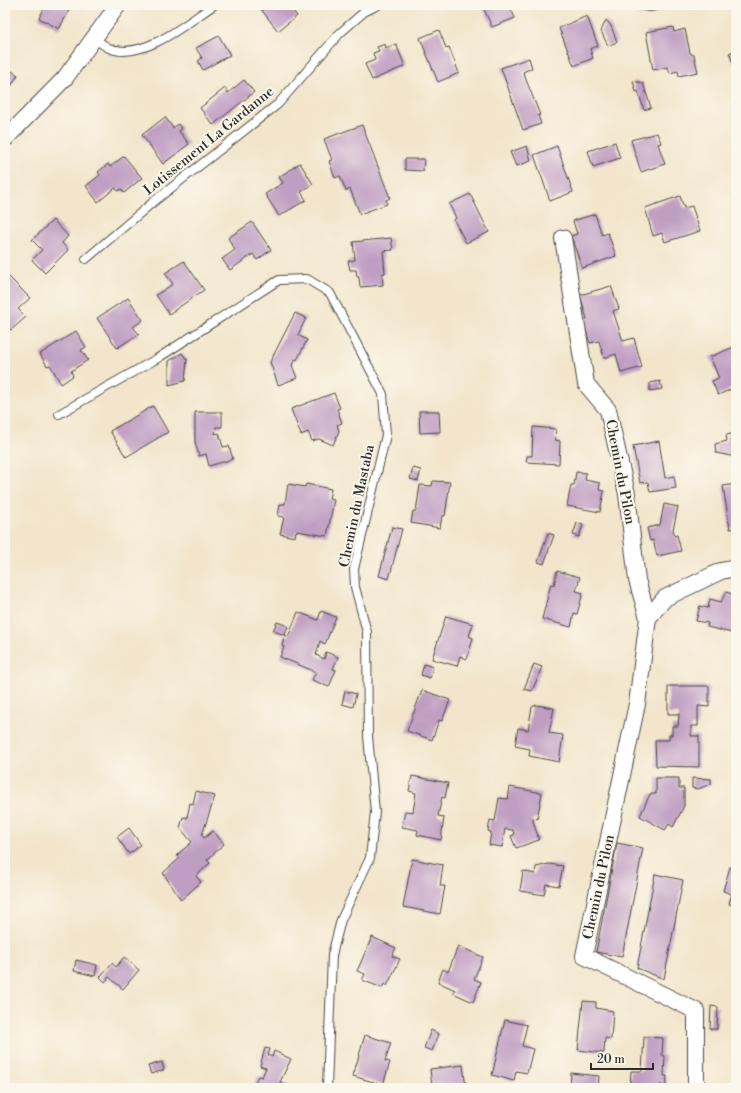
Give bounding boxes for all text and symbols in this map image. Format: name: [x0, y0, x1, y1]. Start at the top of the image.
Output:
street label: Lotissement La Gardanne: [140, 83, 278, 199]
street label: Chemin du Pilon: [601, 418, 639, 527]
street label: Chemin du Mastaba: [335, 442, 379, 569]
street label: Chemin du Pilon: [579, 832, 619, 941]
scale bar: [591, 1045, 653, 1071]
text: 20 m: [597, 1052, 625, 1067]

